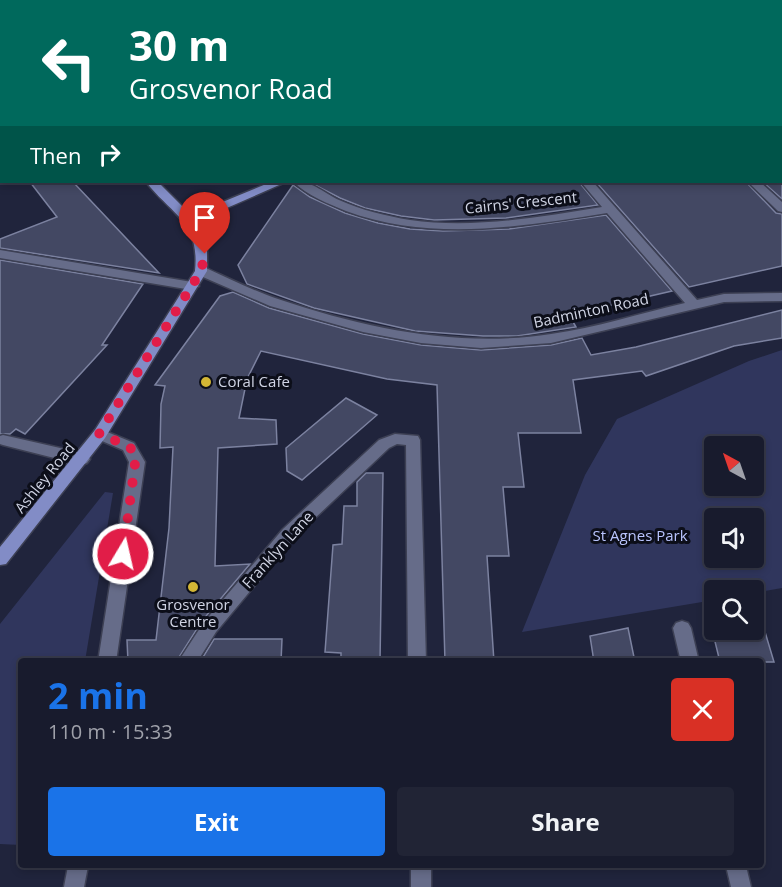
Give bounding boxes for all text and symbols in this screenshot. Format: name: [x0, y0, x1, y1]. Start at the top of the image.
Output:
text: 30 m: [129, 16, 229, 73]
icon: left: [30, 24, 108, 102]
text: Grosvenor Road: [129, 70, 333, 107]
icon: right: [93, 138, 126, 171]
text: Then: [30, 140, 81, 170]
street label: Cairns' Crescent: [464, 186, 578, 218]
pin: [179, 192, 230, 254]
icon: arrive: [188, 201, 221, 234]
street label: Badminton Road: [531, 288, 650, 332]
place label: Coral Cafe: [218, 371, 290, 391]
marker: Coral Cafe: [199, 375, 213, 389]
north arrow: [704, 436, 764, 496]
map controls: [704, 436, 764, 640]
street label: Ashley Road: [10, 438, 79, 517]
street label: Franklyn Lane: [237, 506, 317, 592]
button: sound: [704, 508, 764, 568]
position arrow: [91, 522, 155, 586]
park label: St Agnes Park: [592, 525, 688, 545]
marker: Grosvenor Centre: [186, 580, 200, 594]
button: search: [704, 580, 764, 640]
place label: Grosvenor Centre: [156, 594, 230, 631]
text: 2 min: [48, 671, 148, 720]
button: close: [671, 678, 734, 741]
text: 110 m · 15:33: [48, 718, 173, 745]
button: Exit: [48, 787, 385, 856]
button: Share: [397, 787, 734, 856]

